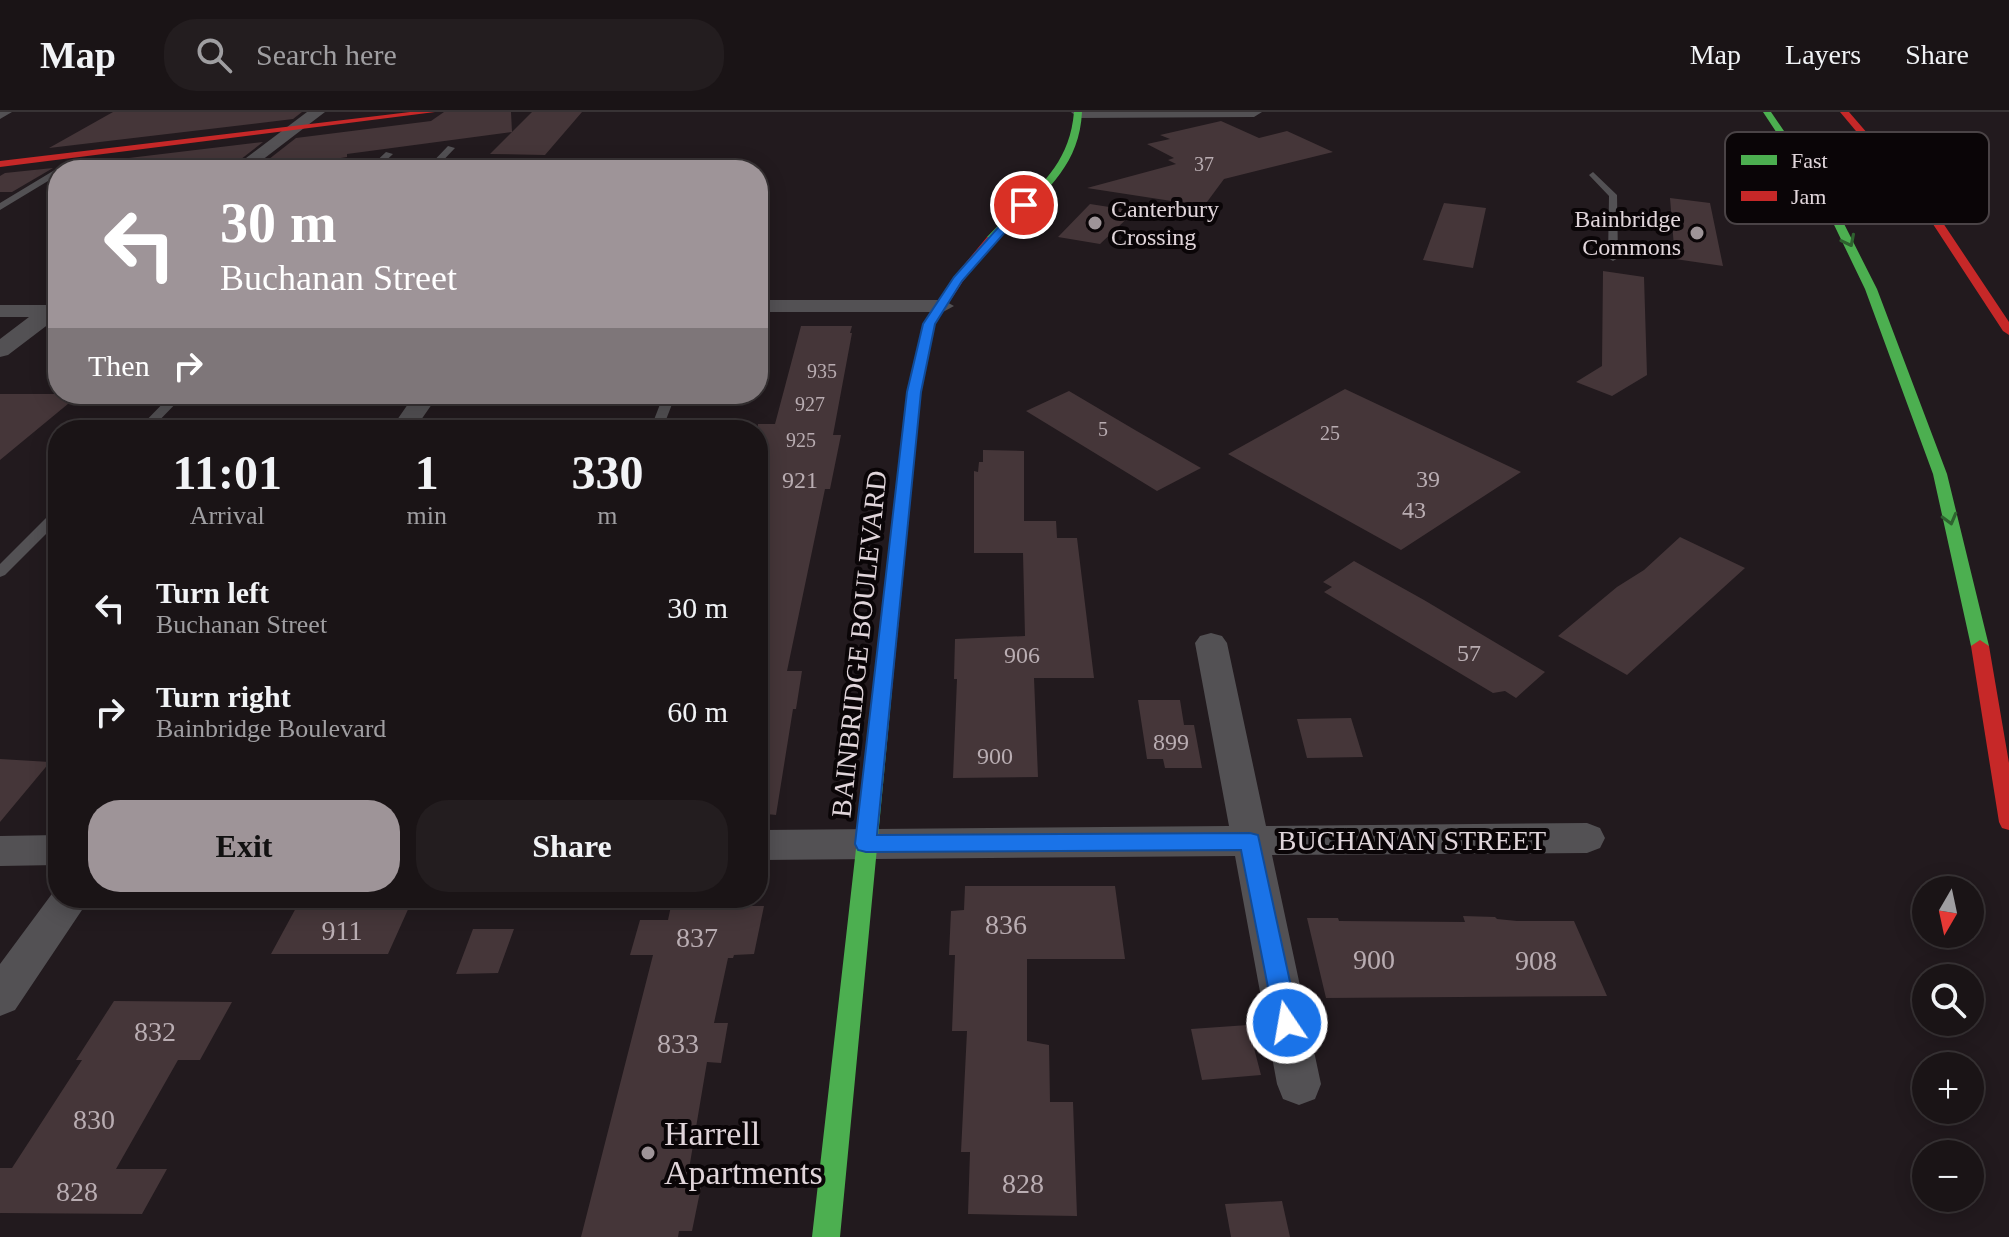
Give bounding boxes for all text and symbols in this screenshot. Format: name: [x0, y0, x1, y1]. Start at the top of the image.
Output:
search box: [164, 19, 724, 91]
icon: search: [192, 33, 236, 77]
text: Map: [40, 34, 116, 76]
text: Search here: [256, 38, 397, 71]
text: Map: [1690, 39, 1741, 70]
text: Layers: [1785, 39, 1861, 70]
text: Share: [1905, 39, 1969, 70]
legend: [1725, 132, 1989, 224]
text: Fast: [1791, 148, 1828, 173]
house number: 37: [1194, 153, 1214, 175]
pin: [990, 171, 1058, 239]
icon: arrive: [1002, 183, 1046, 227]
text: Jam: [1791, 184, 1826, 209]
icon: left: [88, 192, 192, 296]
text: 30 m: [220, 192, 337, 254]
place label: Canterbury Crossing: [1111, 196, 1219, 250]
place label: Bainbridge Commons: [1574, 206, 1681, 260]
marker: Canterbury Crossing: [1086, 214, 1104, 232]
marker: Bainbridge Commons: [1688, 224, 1706, 242]
one-way arrow: [1839, 233, 1855, 248]
text: Buchanan Street: [220, 258, 457, 298]
icon: right: [166, 344, 210, 388]
text: Then: [88, 349, 150, 382]
house number: 935: [807, 360, 837, 382]
house number: 927: [795, 393, 825, 415]
house number: 5: [1098, 418, 1108, 440]
house number: 25: [1320, 422, 1340, 444]
house number: 925: [786, 429, 816, 451]
text: 11:01: [173, 446, 282, 499]
text: 1: [415, 446, 439, 499]
text: 330: [571, 446, 643, 499]
house number: 39: [1416, 466, 1440, 492]
house number: 921: [782, 467, 818, 493]
street label: BAINBRIDGE BOULEVARD: [825, 469, 893, 819]
house number: 43: [1402, 497, 1426, 523]
text: Arrival: [190, 501, 265, 530]
text: min: [406, 501, 447, 530]
text: m: [597, 501, 618, 530]
one-way arrow: [1941, 512, 1957, 526]
text: Turn left: [156, 576, 269, 609]
icon: left: [88, 586, 132, 630]
text: 30 m: [667, 591, 728, 624]
text: Buchanan Street: [156, 610, 327, 639]
house number: 57: [1457, 640, 1481, 666]
house number: 906: [1004, 642, 1040, 668]
text: Turn right: [156, 680, 291, 713]
icon: right: [88, 690, 132, 734]
text: 60 m: [667, 695, 728, 728]
text: Bainbridge Boulevard: [156, 714, 386, 743]
house number: 899: [1153, 729, 1189, 755]
house number: 900: [977, 743, 1013, 769]
button: Exit: [88, 800, 400, 892]
button: Share: [416, 800, 728, 892]
street label: BUCHANAN STREET: [1278, 825, 1546, 856]
north arrow: [1912, 876, 1984, 948]
map controls: [1912, 876, 1984, 1212]
house number: 836: [985, 909, 1027, 940]
house number: 911: [322, 915, 362, 946]
house number: 837: [676, 922, 718, 953]
house number: 900: [1353, 944, 1395, 975]
house number: 908: [1515, 945, 1557, 976]
button: search: [1912, 964, 1984, 1036]
position arrow: [1245, 981, 1329, 1065]
house number: 832: [134, 1016, 176, 1047]
house number: 833: [657, 1028, 699, 1059]
button: +: [1912, 1052, 1984, 1124]
house number: 830: [73, 1104, 115, 1135]
place label: Harrell Apartments: [664, 1115, 823, 1191]
button: −: [1912, 1140, 1984, 1212]
marker: Harrell Apartments: [639, 1144, 657, 1162]
house number: 828: [1002, 1168, 1044, 1199]
house number: 828: [56, 1176, 98, 1207]

